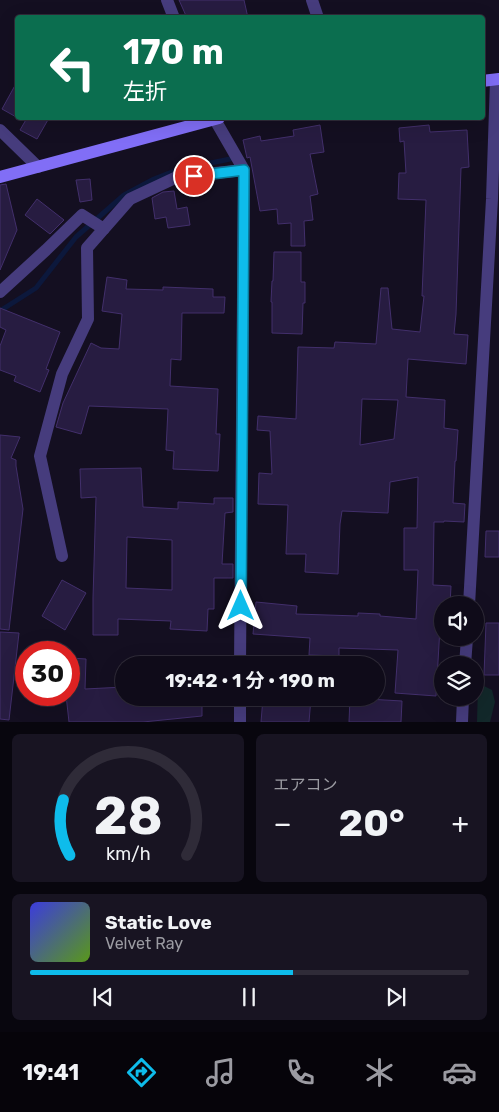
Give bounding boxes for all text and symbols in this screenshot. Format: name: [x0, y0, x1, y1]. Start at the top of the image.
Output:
text: 170 m: [123, 31, 224, 73]
icon: left: [40, 35, 105, 100]
text: 左折: [123, 78, 167, 105]
pin: [173, 155, 215, 197]
icon: arrive: [180, 162, 208, 190]
position arrow: [214, 579, 266, 631]
map controls: [434, 596, 484, 706]
button: sound: [434, 596, 484, 646]
speed limit sign: 30: [15, 641, 80, 706]
button: layers: [434, 656, 484, 706]
text: 19:42 · 1 分 · 190 m: [165, 669, 335, 692]
text: エアコン: [274, 775, 338, 794]
text: 28: [93, 785, 162, 847]
text: 20°: [339, 800, 405, 846]
text: −: [274, 807, 292, 840]
text: +: [452, 807, 469, 840]
text: km/h: [105, 843, 150, 864]
text: Static Love: [105, 911, 212, 934]
text: Velvet Ray: [105, 934, 183, 953]
icon: previous: [89, 983, 117, 1011]
icon: pause: [235, 983, 263, 1011]
icon: next: [382, 983, 410, 1011]
icon: directions: [124, 1055, 159, 1090]
icon: music: [203, 1055, 238, 1090]
icon: phone: [283, 1055, 318, 1090]
icon: climate: [362, 1055, 397, 1090]
icon: car: [442, 1055, 477, 1090]
text: 19:41: [22, 1059, 79, 1086]

